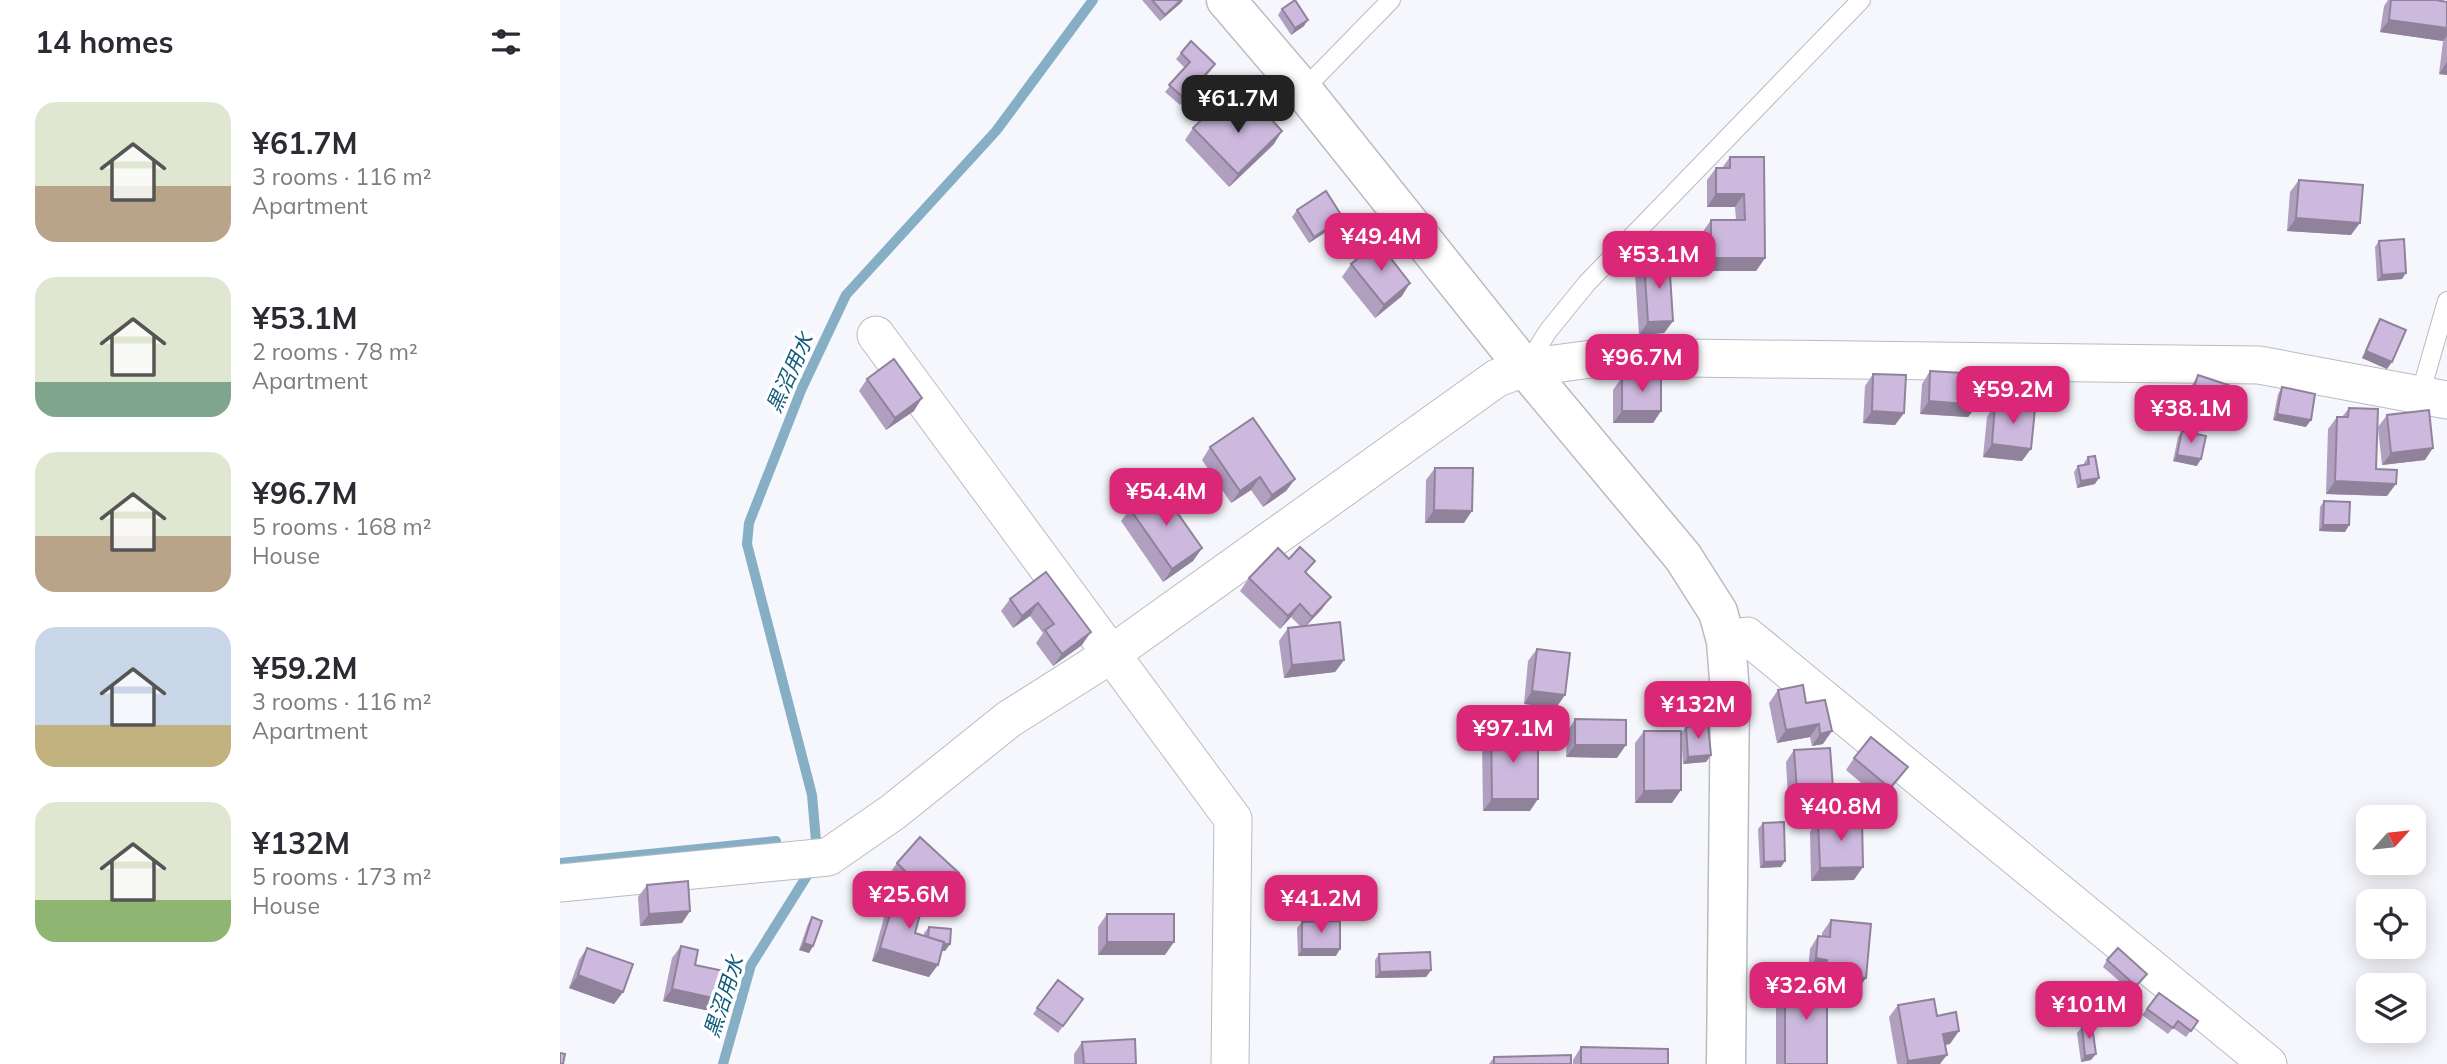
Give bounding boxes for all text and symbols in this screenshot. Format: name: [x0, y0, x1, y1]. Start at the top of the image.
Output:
text: 14 homes: [35, 23, 174, 61]
icon: filters: [487, 23, 525, 61]
pin: ¥61.7M: [1181, 76, 1295, 135]
text: ¥61.7M: [1198, 83, 1278, 112]
text: ¥61.7M: [252, 124, 358, 162]
icon: home: [91, 130, 175, 214]
text: 3 rooms · 116 m²: [252, 162, 432, 191]
text: Apartment: [252, 191, 368, 220]
pin: ¥49.4M: [1324, 214, 1438, 273]
text: ¥49.4M: [1341, 221, 1421, 250]
pin: ¥53.1M: [1602, 232, 1716, 291]
text: ¥53.1M: [1619, 239, 1699, 268]
text: ¥53.1M: [252, 299, 358, 337]
icon: home: [91, 305, 175, 389]
water label: 黒沼用水: [760, 327, 819, 416]
pin: ¥96.7M: [1585, 334, 1699, 394]
text: 2 rooms · 78 m²: [252, 337, 418, 366]
text: ¥96.7M: [1602, 342, 1682, 371]
text: Apartment: [252, 366, 368, 395]
pin: ¥59.2M: [1956, 366, 2070, 426]
text: ¥59.2M: [1973, 374, 2053, 403]
pin: ¥38.1M: [2134, 386, 2248, 445]
text: ¥38.1M: [2151, 393, 2231, 422]
pin: ¥54.4M: [1109, 468, 1223, 528]
text: ¥96.7M: [252, 474, 358, 512]
text: ¥54.4M: [1126, 476, 1206, 505]
icon: home: [91, 480, 175, 564]
text: 5 rooms · 168 m²: [252, 512, 432, 541]
text: House: [252, 541, 320, 570]
text: ¥59.2M: [252, 649, 358, 687]
icon: home: [91, 655, 175, 739]
pin: ¥132M: [1649, 682, 1747, 741]
text: 3 rooms · 116 m²: [252, 687, 432, 716]
text: ¥132M: [1660, 689, 1736, 718]
pin: ¥97.1M: [1456, 706, 1570, 765]
text: ¥97.1M: [1473, 713, 1553, 742]
text: Apartment: [252, 716, 368, 745]
pin: ¥40.8M: [1784, 784, 1898, 843]
text: ¥40.8M: [1801, 791, 1881, 820]
north arrow: [2356, 805, 2426, 875]
map controls: [2356, 805, 2426, 1043]
text: ¥132M: [252, 824, 350, 862]
icon: home: [91, 830, 175, 914]
text: 5 rooms · 173 m²: [252, 862, 432, 891]
pin: ¥25.6M: [852, 872, 966, 931]
pin: ¥41.2M: [1264, 876, 1378, 935]
text: ¥25.6M: [869, 879, 949, 908]
text: ¥41.2M: [1281, 883, 1361, 912]
button: locate: [2356, 889, 2426, 959]
text: House: [252, 891, 320, 920]
water label: 黒沼用水: [698, 951, 749, 1041]
pin: ¥32.6M: [1749, 962, 1863, 1022]
text: ¥32.6M: [1766, 970, 1846, 999]
button: layers: [2356, 973, 2426, 1043]
pin: ¥101M: [2040, 982, 2138, 1041]
text: ¥101M: [2051, 989, 2127, 1018]

